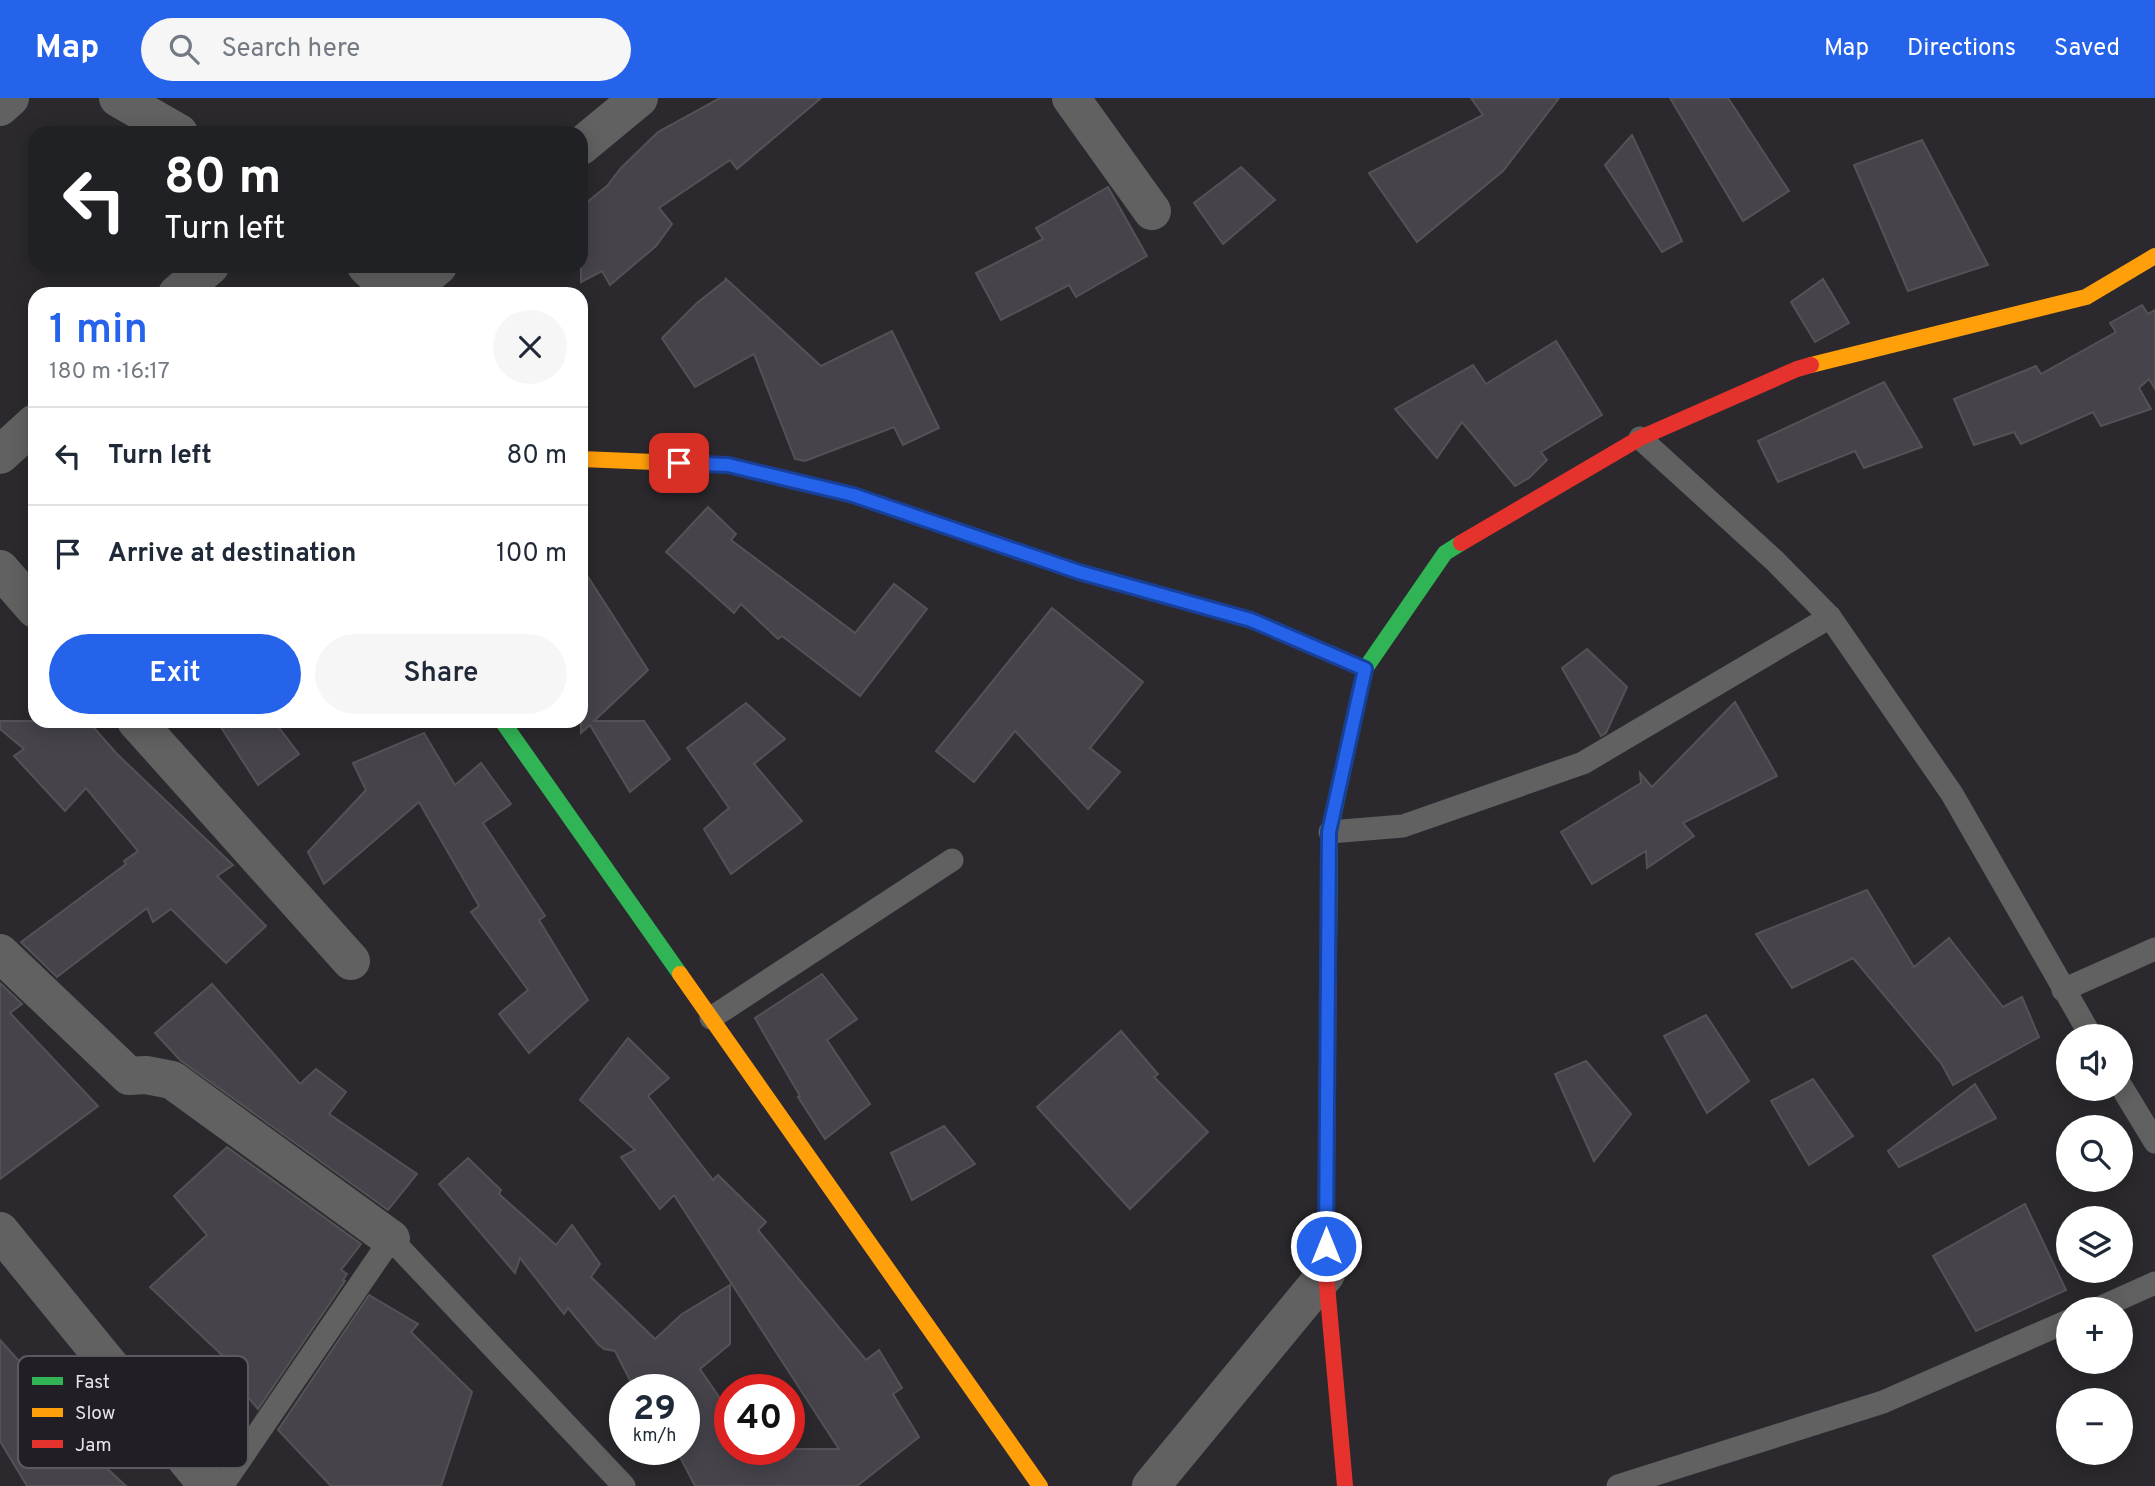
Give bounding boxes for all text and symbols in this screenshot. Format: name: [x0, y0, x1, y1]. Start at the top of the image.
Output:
search box: [141, 18, 631, 81]
text: Map: [35, 28, 99, 70]
icon: search: [165, 30, 203, 68]
text: Search here: [221, 33, 360, 66]
text: Map: [1824, 34, 1869, 64]
text: Directions: [1907, 34, 2016, 64]
text: Saved: [2054, 34, 2120, 64]
text: 80 m: [164, 149, 281, 211]
icon: left: [49, 154, 140, 245]
text: Turn left: [164, 210, 285, 250]
text: 1 min: [49, 305, 148, 358]
button: close: [493, 310, 567, 384]
text: 180 m · 16:17: [49, 358, 170, 387]
pin: [649, 433, 709, 493]
icon: left: [49, 437, 87, 475]
text: Turn left: [108, 440, 212, 473]
text: 80 m: [507, 440, 567, 473]
icon: arrive: [660, 444, 698, 482]
icon: arrive: [49, 535, 87, 573]
text: Arrive at destination: [108, 538, 356, 571]
text: 100 m: [496, 538, 567, 571]
button: Exit: [49, 634, 301, 714]
button: Share: [315, 634, 567, 714]
map controls: [2056, 1024, 2133, 1465]
button: sound: [2056, 1024, 2133, 1101]
button: search: [2056, 1115, 2133, 1192]
button: layers: [2056, 1206, 2133, 1283]
position arrow: [1289, 1209, 1363, 1283]
button: +: [2056, 1297, 2133, 1374]
legend: [18, 1356, 248, 1468]
text: Fast: [75, 1371, 110, 1395]
speed limit sign: 40: [714, 1374, 805, 1465]
text: 29: [633, 1388, 676, 1432]
button: −: [2056, 1388, 2133, 1465]
text: Slow: [75, 1402, 115, 1426]
text: km/h: [633, 1425, 676, 1448]
text: Jam: [75, 1434, 112, 1458]

